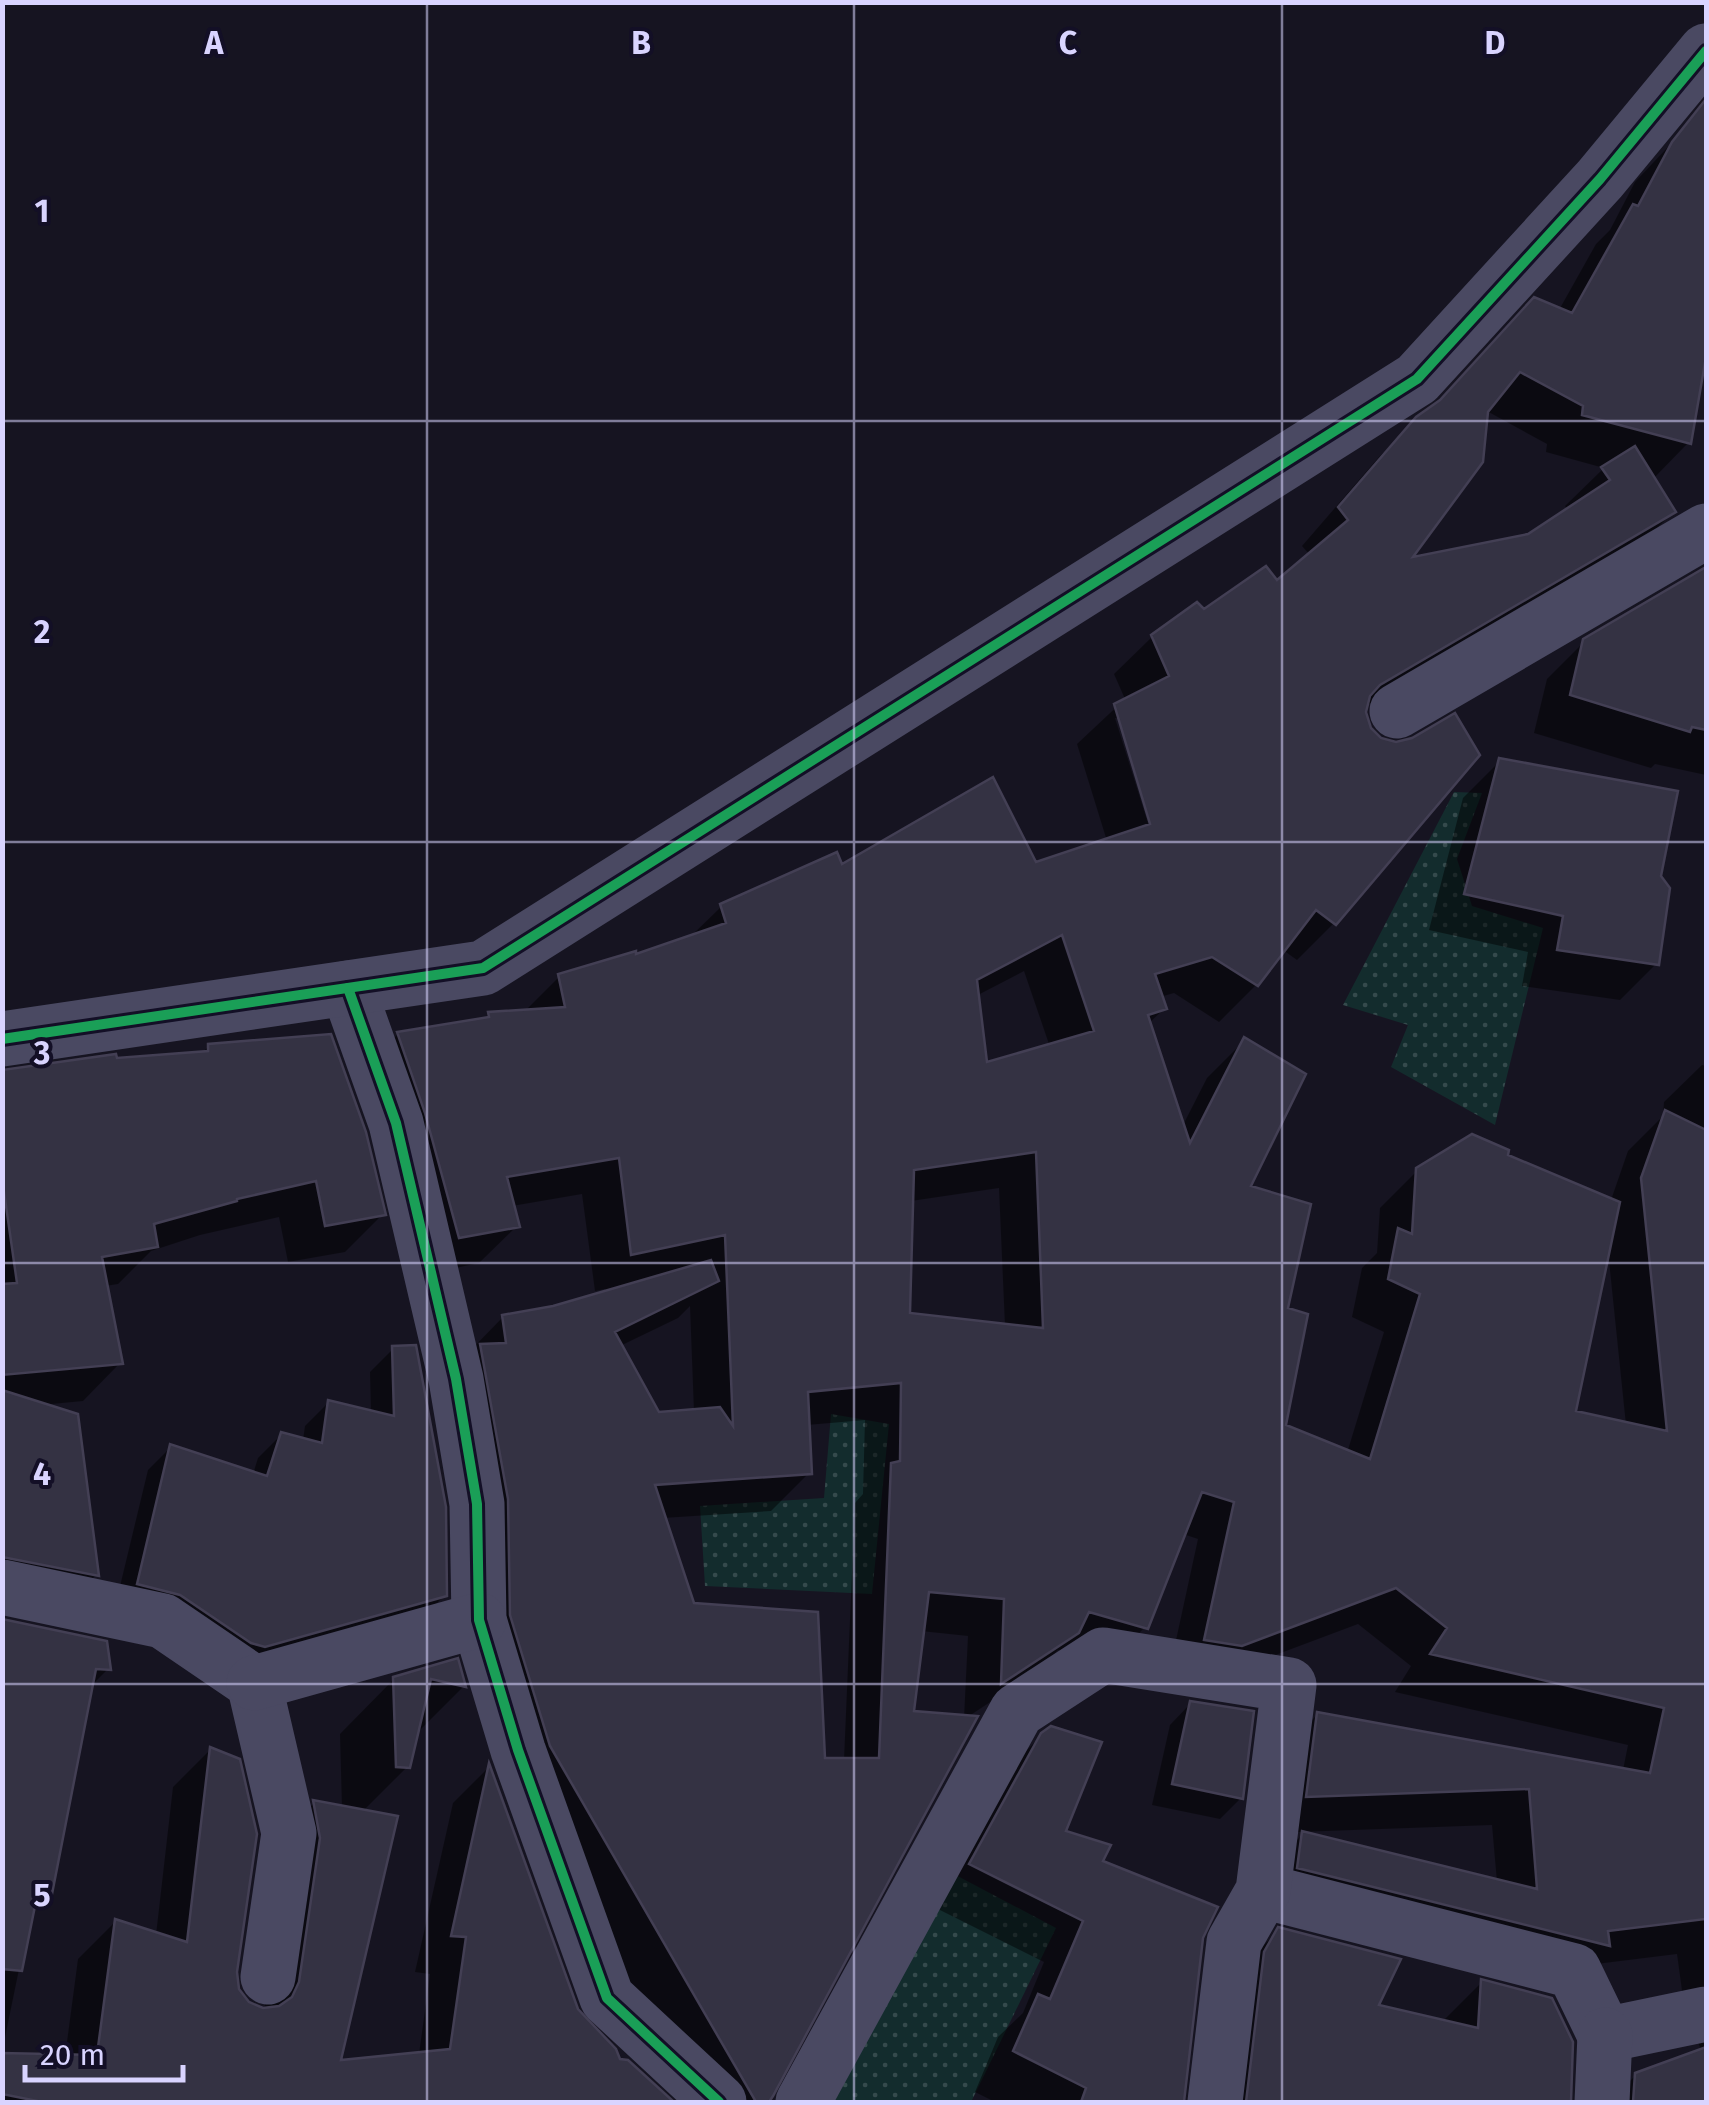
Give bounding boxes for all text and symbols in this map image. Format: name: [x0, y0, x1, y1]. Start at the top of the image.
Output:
text: A: [204, 24, 225, 62]
text: B: [631, 24, 651, 62]
text: C: [1059, 24, 1078, 62]
text: D: [1485, 24, 1505, 62]
text: 1: [35, 192, 49, 230]
text: 2: [34, 613, 50, 651]
text: 3: [33, 1034, 50, 1072]
text: 4: [33, 1455, 51, 1493]
text: 5: [33, 1876, 51, 1914]
scale bar: [25, 2020, 182, 2082]
text: 20 m: [40, 2037, 105, 2073]

